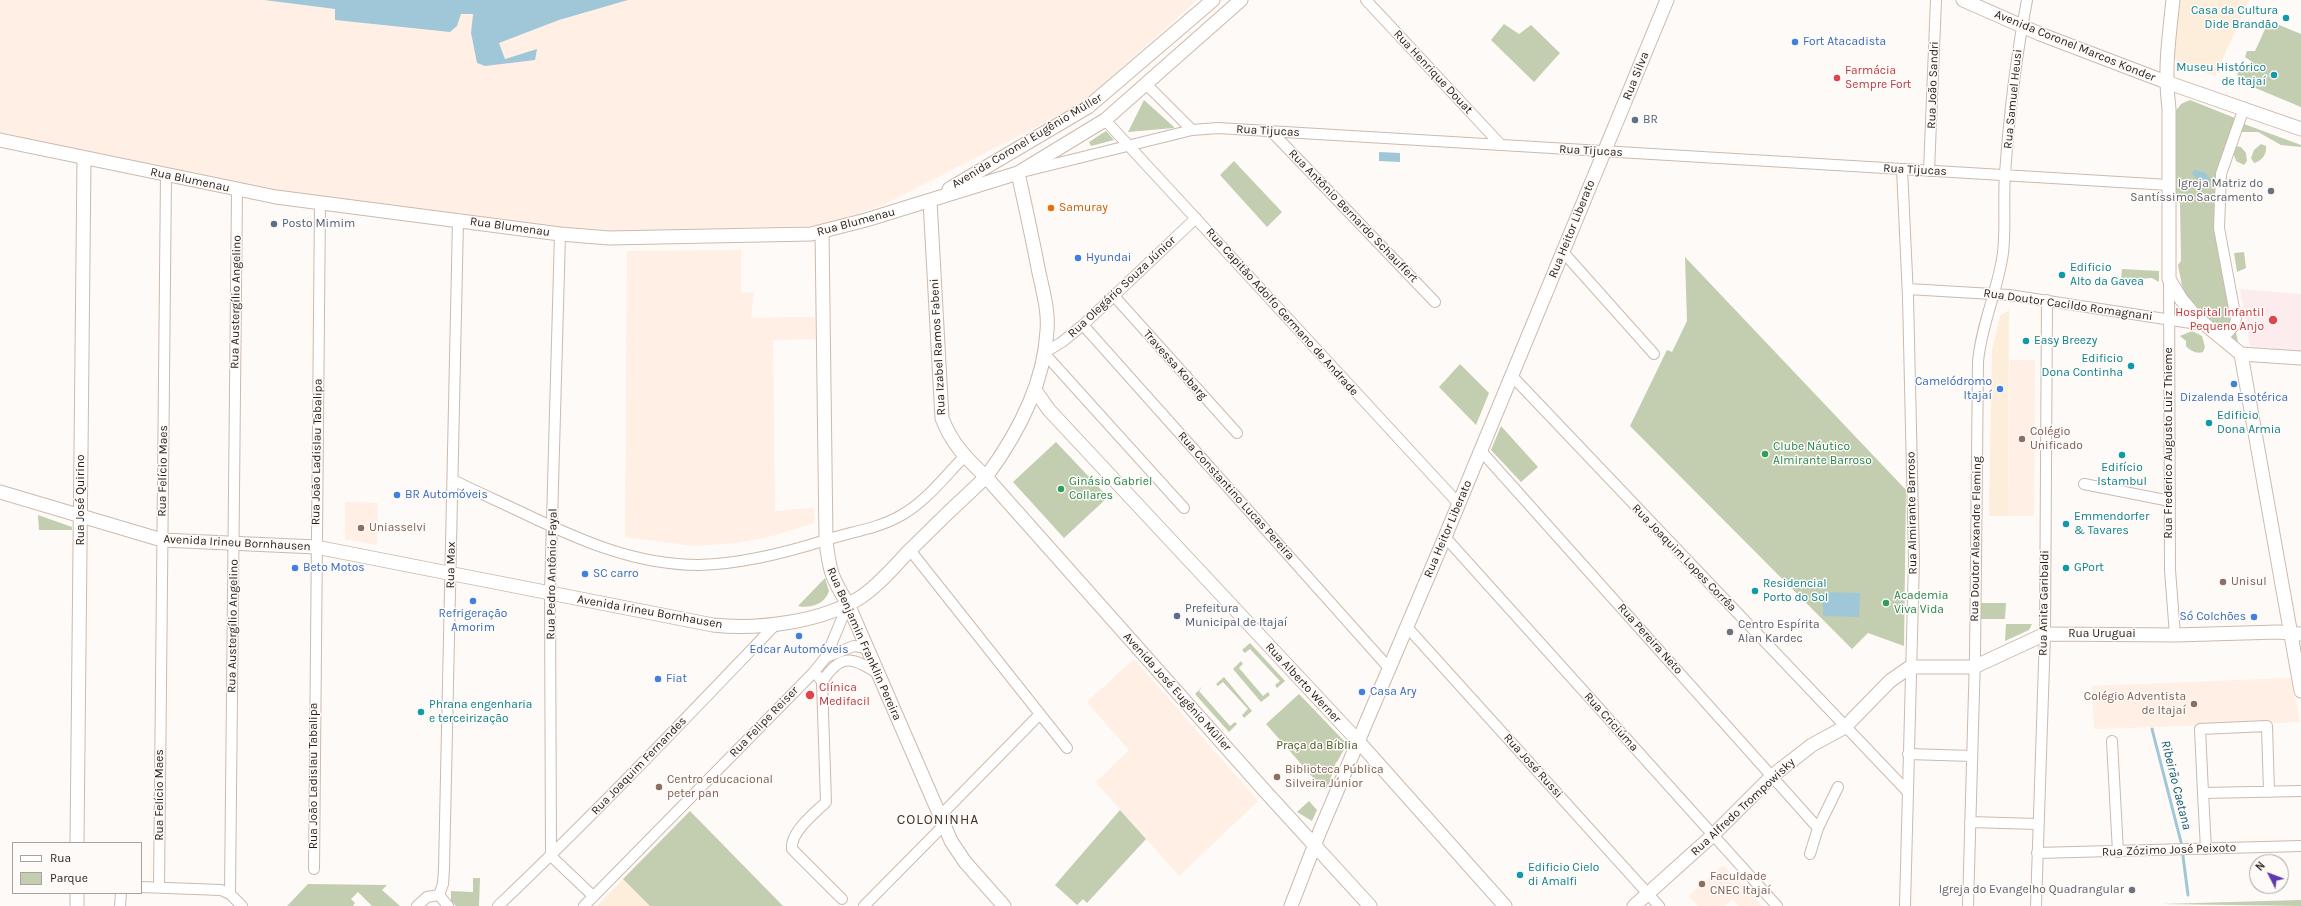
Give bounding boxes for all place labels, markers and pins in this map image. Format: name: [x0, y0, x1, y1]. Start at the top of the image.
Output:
place label: Casa da Cultura Dide Brandão: [2191, 4, 2278, 32]
marker: Casa da Cultura Dide Brandão: [2281, 13, 2291, 23]
place label: Fort Atacadista: [1803, 35, 1886, 49]
marker: Fort Atacadista: [1790, 37, 1800, 47]
place label: Museu Histórico de Itajaí: [2176, 61, 2266, 89]
place label: Farmácia Sempre Fort: [1845, 64, 1911, 92]
marker: Museu Histórico de Itajaí: [2269, 70, 2279, 80]
marker: Farmácia Sempre Fort: [1832, 73, 1842, 83]
place label: BR: [1643, 113, 1658, 127]
marker: BR: [1630, 115, 1640, 125]
place label: Igreja Matriz do Santíssimo Sacramento: [2130, 177, 2263, 205]
marker: Igreja Matriz do Santíssimo Sacramento: [2266, 186, 2276, 196]
place label: Samuray: [1059, 201, 1108, 215]
marker: Samuray: [1046, 203, 1056, 213]
place label: Posto Mimim: [282, 217, 355, 231]
marker: Posto Mimim: [269, 219, 279, 229]
place label: Hyundai: [1086, 251, 1131, 265]
marker: Hyundai: [1073, 253, 1083, 263]
place label: Edificio Alto da Gavea: [2070, 261, 2144, 289]
marker: Edificio Alto da Gavea: [2057, 270, 2067, 280]
place label: Hospital Infantil Pequeno Anjo: [2175, 306, 2264, 334]
marker: Hospital Infantil Pequeno Anjo: [2267, 314, 2279, 326]
place label: Easy Breezy: [2034, 334, 2097, 348]
marker: Easy Breezy: [2021, 336, 2031, 346]
place label: Edificio Dona Continha: [2041, 352, 2123, 380]
marker: Edificio Dona Continha: [2126, 361, 2136, 371]
place label: Camelódromo Itajaí: [1915, 375, 1992, 403]
marker: Dizalenda Esotérica: [2229, 379, 2239, 389]
marker: Camelódromo Itajaí: [1995, 384, 2005, 394]
place label: Dizalenda Esotérica: [2180, 391, 2288, 405]
place label: Edificio Dona Armia: [2217, 409, 2281, 437]
marker: Edificio Dona Armia: [2204, 418, 2214, 428]
place label: Colégio Unificado: [2030, 425, 2083, 453]
marker: Colégio Unificado: [2017, 434, 2027, 444]
place label: Clube Náutico Almirante Barroso: [1773, 440, 1872, 468]
marker: Clube Náutico Almirante Barroso: [1760, 449, 1770, 459]
marker: Edifício Istambul: [2117, 450, 2127, 460]
place label: Edifício Istambul: [2097, 461, 2147, 489]
place label: Ginásio Gabriel Collares: [1069, 475, 1152, 503]
marker: Ginásio Gabriel Collares: [1056, 484, 1066, 494]
place label: BR Automóveis: [405, 488, 488, 502]
marker: BR Automóveis: [392, 490, 402, 500]
place label: Emmendorfer & Tavares: [2074, 510, 2149, 538]
marker: Emmendorfer & Tavares: [2061, 519, 2071, 529]
place label: Uniasselvi: [369, 521, 426, 535]
marker: Uniasselvi: [356, 523, 366, 533]
place label: Beto Motos: [303, 561, 365, 575]
place label: GPort: [2074, 561, 2104, 575]
marker: Beto Motos: [290, 563, 300, 573]
marker: GPort: [2061, 563, 2071, 573]
place label: SC carro: [593, 567, 638, 581]
marker: SC carro: [580, 569, 590, 579]
place label: Unisul: [2231, 575, 2267, 589]
place label: Residencial Porto do Sol: [1763, 577, 1828, 605]
marker: Unisul: [2218, 577, 2228, 587]
marker: Residencial Porto do Sol: [1750, 586, 1760, 596]
place label: Academia Viva Vida: [1894, 589, 1948, 617]
marker: Refrigeração Amorim: [468, 596, 478, 606]
marker: Academia Viva Vida: [1881, 598, 1891, 608]
place label: Prefeitura Municipal de Itajaí: [1185, 602, 1287, 630]
place label: Refrigeração Amorim: [439, 607, 507, 635]
place label: Só Colchões: [2180, 610, 2246, 624]
marker: Prefeitura Municipal de Itajaí: [1172, 611, 1182, 621]
marker: Só Colchões: [2249, 612, 2259, 622]
place label: Centro Espírita Alan Kardec: [1738, 618, 1820, 646]
marker: Centro Espírita Alan Kardec: [1725, 627, 1735, 637]
marker: Edcar Automóveis: [794, 631, 804, 641]
place label: Edcar Automóveis: [750, 643, 848, 657]
place label: Fiat: [666, 672, 687, 686]
marker: Fiat: [653, 674, 663, 684]
place label: Clínica Medifacil: [819, 681, 870, 709]
place label: Casa Ary: [1370, 685, 1417, 699]
marker: Casa Ary: [1357, 687, 1367, 697]
marker: Clínica Medifacil: [804, 689, 816, 701]
place label: Colégio Adventista de Itajaí: [2084, 690, 2186, 718]
place label: Phrana engenharia e terceirização: [429, 698, 532, 726]
marker: Colégio Adventista de Itajaí: [2189, 699, 2199, 709]
marker: Phrana engenharia e terceirização: [416, 707, 426, 717]
place label: Biblioteca Pública Silveira Júnior: [1285, 763, 1384, 791]
marker: Biblioteca Pública Silveira Júnior: [1272, 772, 1282, 782]
place label: Centro educacional peter pan: [667, 773, 773, 801]
marker: Centro educacional peter pan: [654, 782, 664, 792]
place label: Edificio Cielo di Amalfi: [1528, 861, 1599, 889]
marker: Edificio Cielo di Amalfi: [1515, 870, 1525, 880]
place label: Faculdade CNEC Itajaí: [1710, 870, 1771, 898]
marker: Faculdade CNEC Itajaí: [1697, 879, 1707, 889]
place label: Igreja do Evangelho Quadrangular: [1939, 883, 2124, 897]
marker: Igreja do Evangelho Quadrangular: [2127, 885, 2137, 895]

